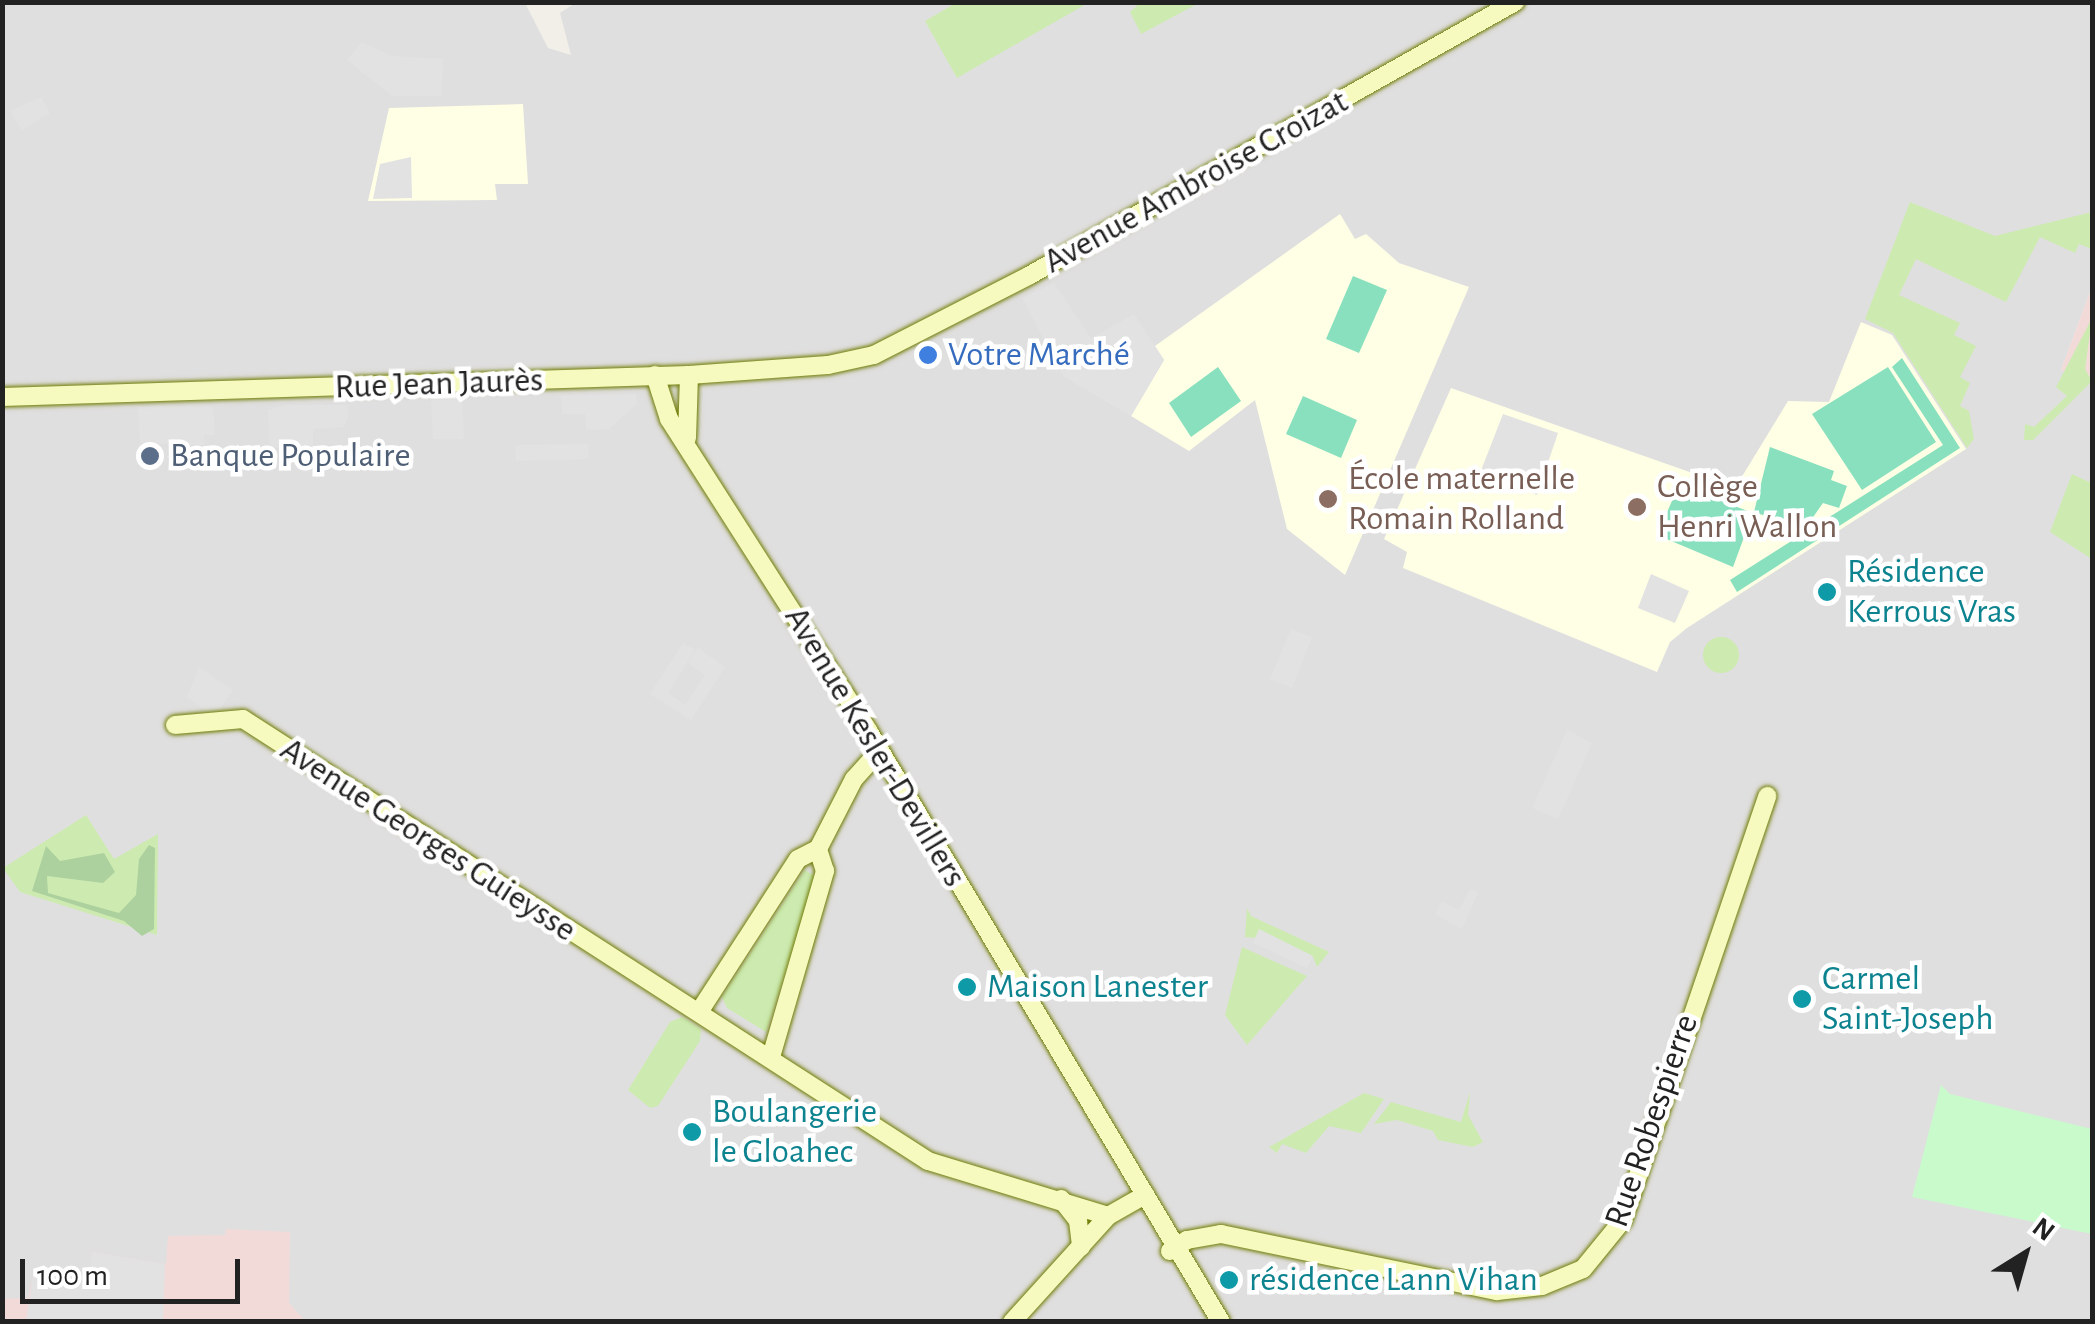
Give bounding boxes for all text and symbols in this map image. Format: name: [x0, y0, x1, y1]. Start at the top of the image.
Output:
street label: Avenue Ambroise Croizat: [1037, 81, 1355, 283]
place label: Votre Marché: [948, 334, 1130, 376]
marker: Votre Marché: [917, 344, 939, 366]
street label: Rue Jean Jaurès: [334, 359, 544, 409]
place label: Banque Populaire: [170, 435, 411, 477]
marker: Banque Populaire: [139, 445, 161, 467]
place label: École maternelle Romain Rolland: [1348, 458, 1575, 540]
place label: Collège Henri Wallon: [1657, 466, 1837, 548]
marker: École maternelle Romain Rolland: [1317, 488, 1339, 510]
marker: Collège Henri Wallon: [1626, 496, 1648, 518]
place label: Résidence Kerrous Vras: [1847, 551, 2016, 633]
marker: Résidence Kerrous Vras: [1816, 581, 1838, 603]
street label: Avenue Kesler-Devillers: [775, 599, 975, 895]
street label: Avenue Georges Guieysse: [272, 729, 584, 951]
place label: Carmel Saint-Joseph: [1822, 958, 1993, 1040]
place label: Maison Lanester: [987, 966, 1208, 1008]
marker: Maison Lanester: [956, 976, 978, 998]
marker: Carmel Saint-Joseph: [1791, 988, 1813, 1010]
street label: Rue Robespierre: [1596, 1009, 1708, 1233]
place label: Boulangerie le Gloahec: [712, 1091, 877, 1173]
marker: Boulangerie le Gloahec: [681, 1121, 703, 1143]
north arrow: [1975, 1204, 2075, 1304]
text: N: [2027, 1213, 2059, 1247]
scale bar: [25, 1239, 245, 1301]
place label: résidence Lann Vihan: [1249, 1259, 1538, 1301]
text: 100 m: [37, 1261, 108, 1291]
marker: résidence Lann Vihan: [1218, 1269, 1240, 1291]

